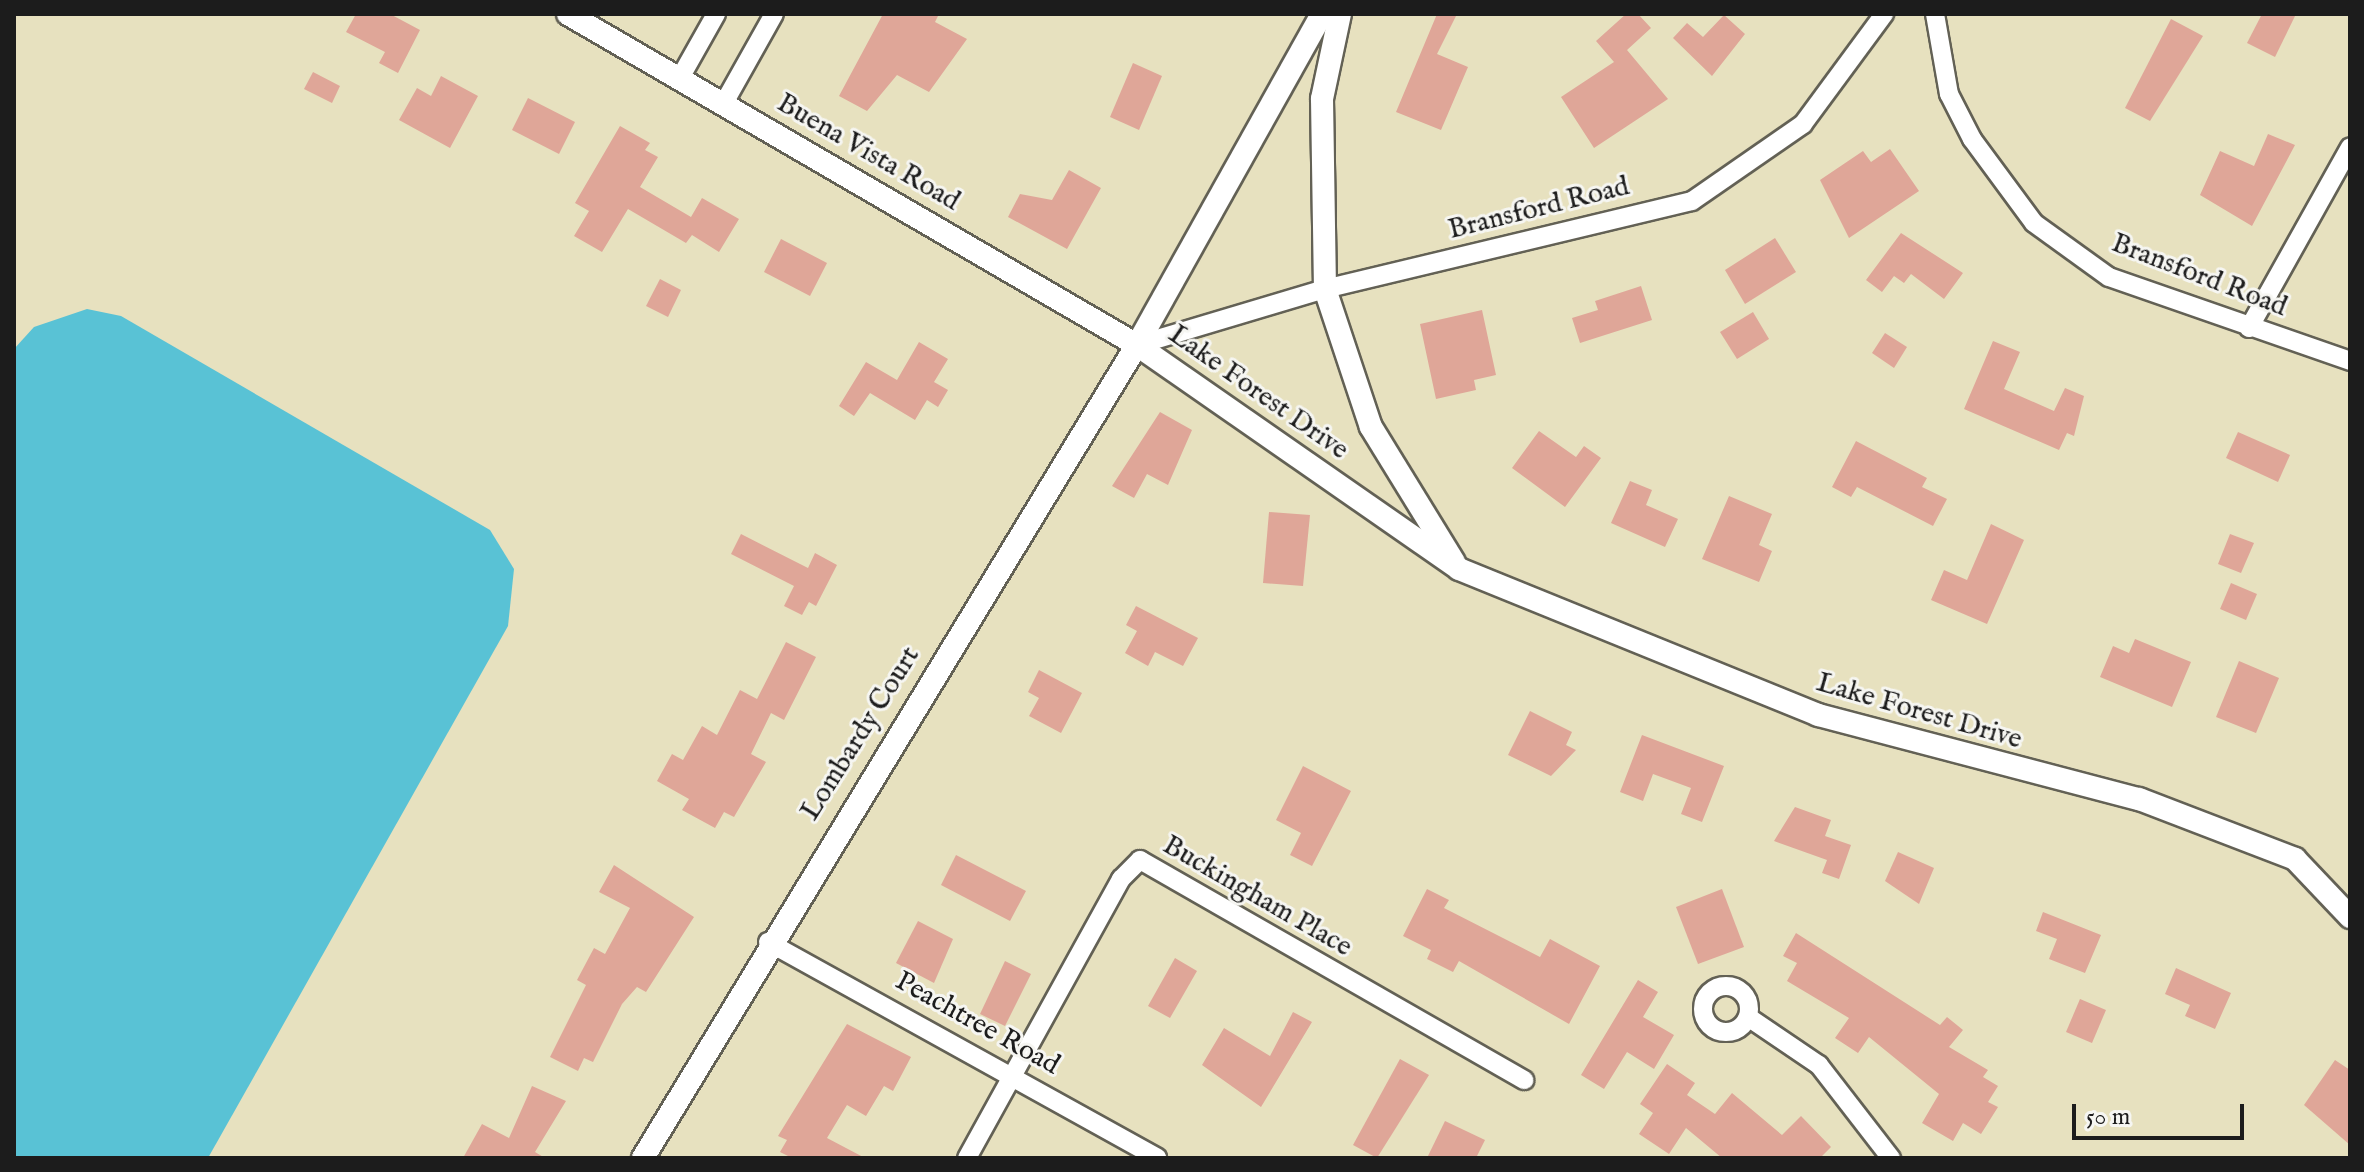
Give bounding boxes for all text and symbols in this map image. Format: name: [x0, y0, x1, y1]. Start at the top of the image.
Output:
street label: Buena Vista Road: [770, 87, 966, 219]
street label: Bransford Road: [1445, 170, 1633, 248]
street label: Bransford Road: [2106, 227, 2292, 325]
street label: Lake Forest Drive: [1161, 318, 1355, 468]
street label: Lombardy Court: [794, 641, 928, 827]
street label: Lake Forest Drive: [1812, 667, 2026, 757]
street label: Buckingham Place: [1156, 829, 1358, 965]
street label: Peachtree Road: [889, 965, 1065, 1083]
scale bar: [2076, 1088, 2248, 1138]
text: 50 m: [2086, 1102, 2130, 1133]

